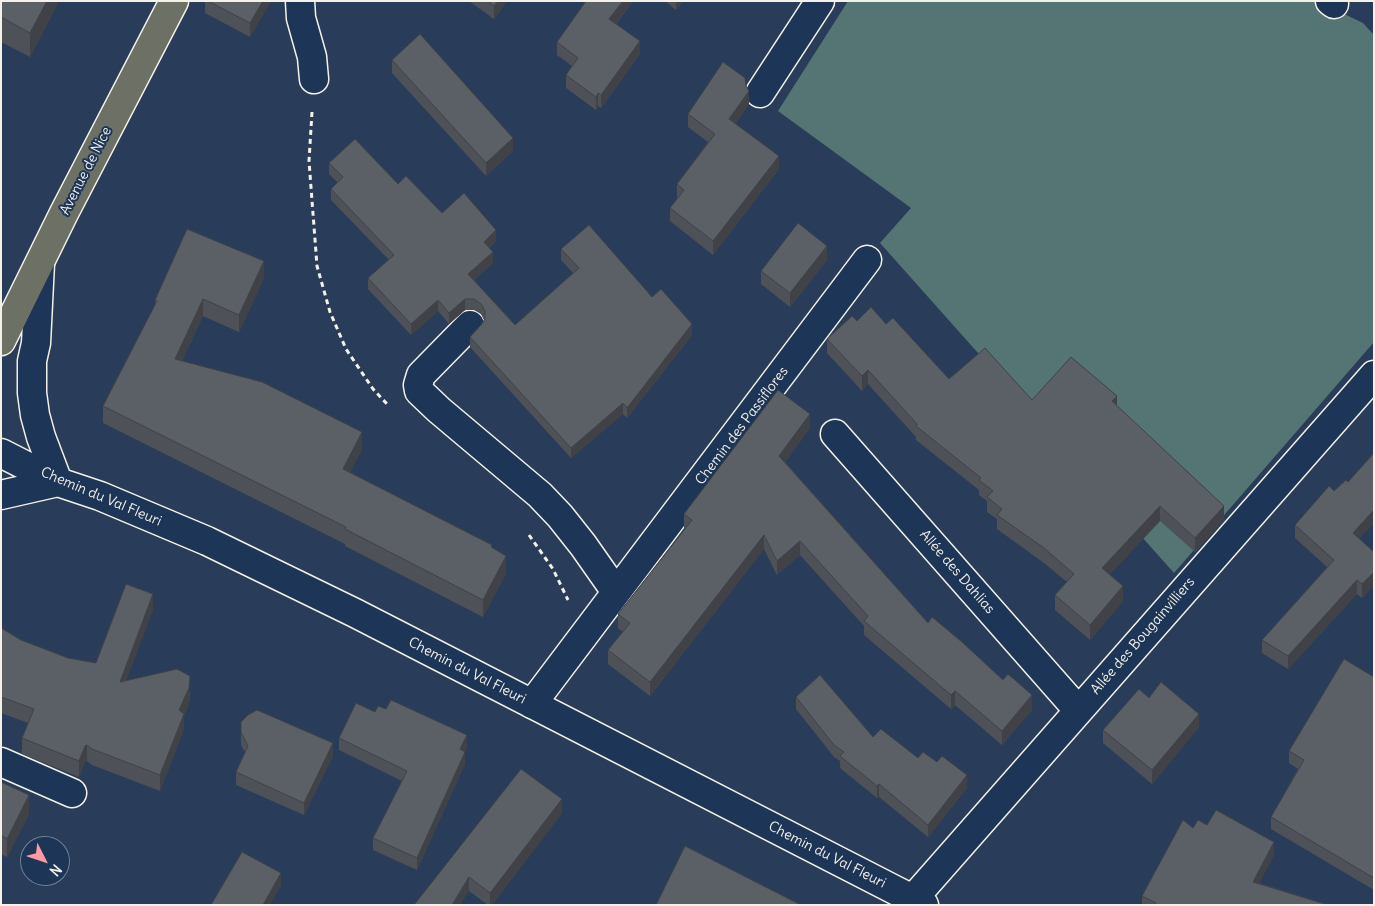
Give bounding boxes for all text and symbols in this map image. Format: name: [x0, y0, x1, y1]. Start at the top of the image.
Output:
street label: Avenue de Nice: [57, 124, 115, 218]
street label: Chemin des Passiflores: [692, 364, 792, 488]
street label: Chemin du Val Fleuri: [38, 464, 164, 530]
street label: Allée des Dahlias: [916, 527, 998, 617]
street label: Allée des Bougainvilliers: [1087, 574, 1199, 698]
street label: Chemin du Val Fleuri: [405, 634, 529, 708]
street label: Chemin du Val Fleuri: [765, 818, 889, 892]
north arrow: [20, 836, 70, 886]
text: N: [46, 861, 66, 880]

